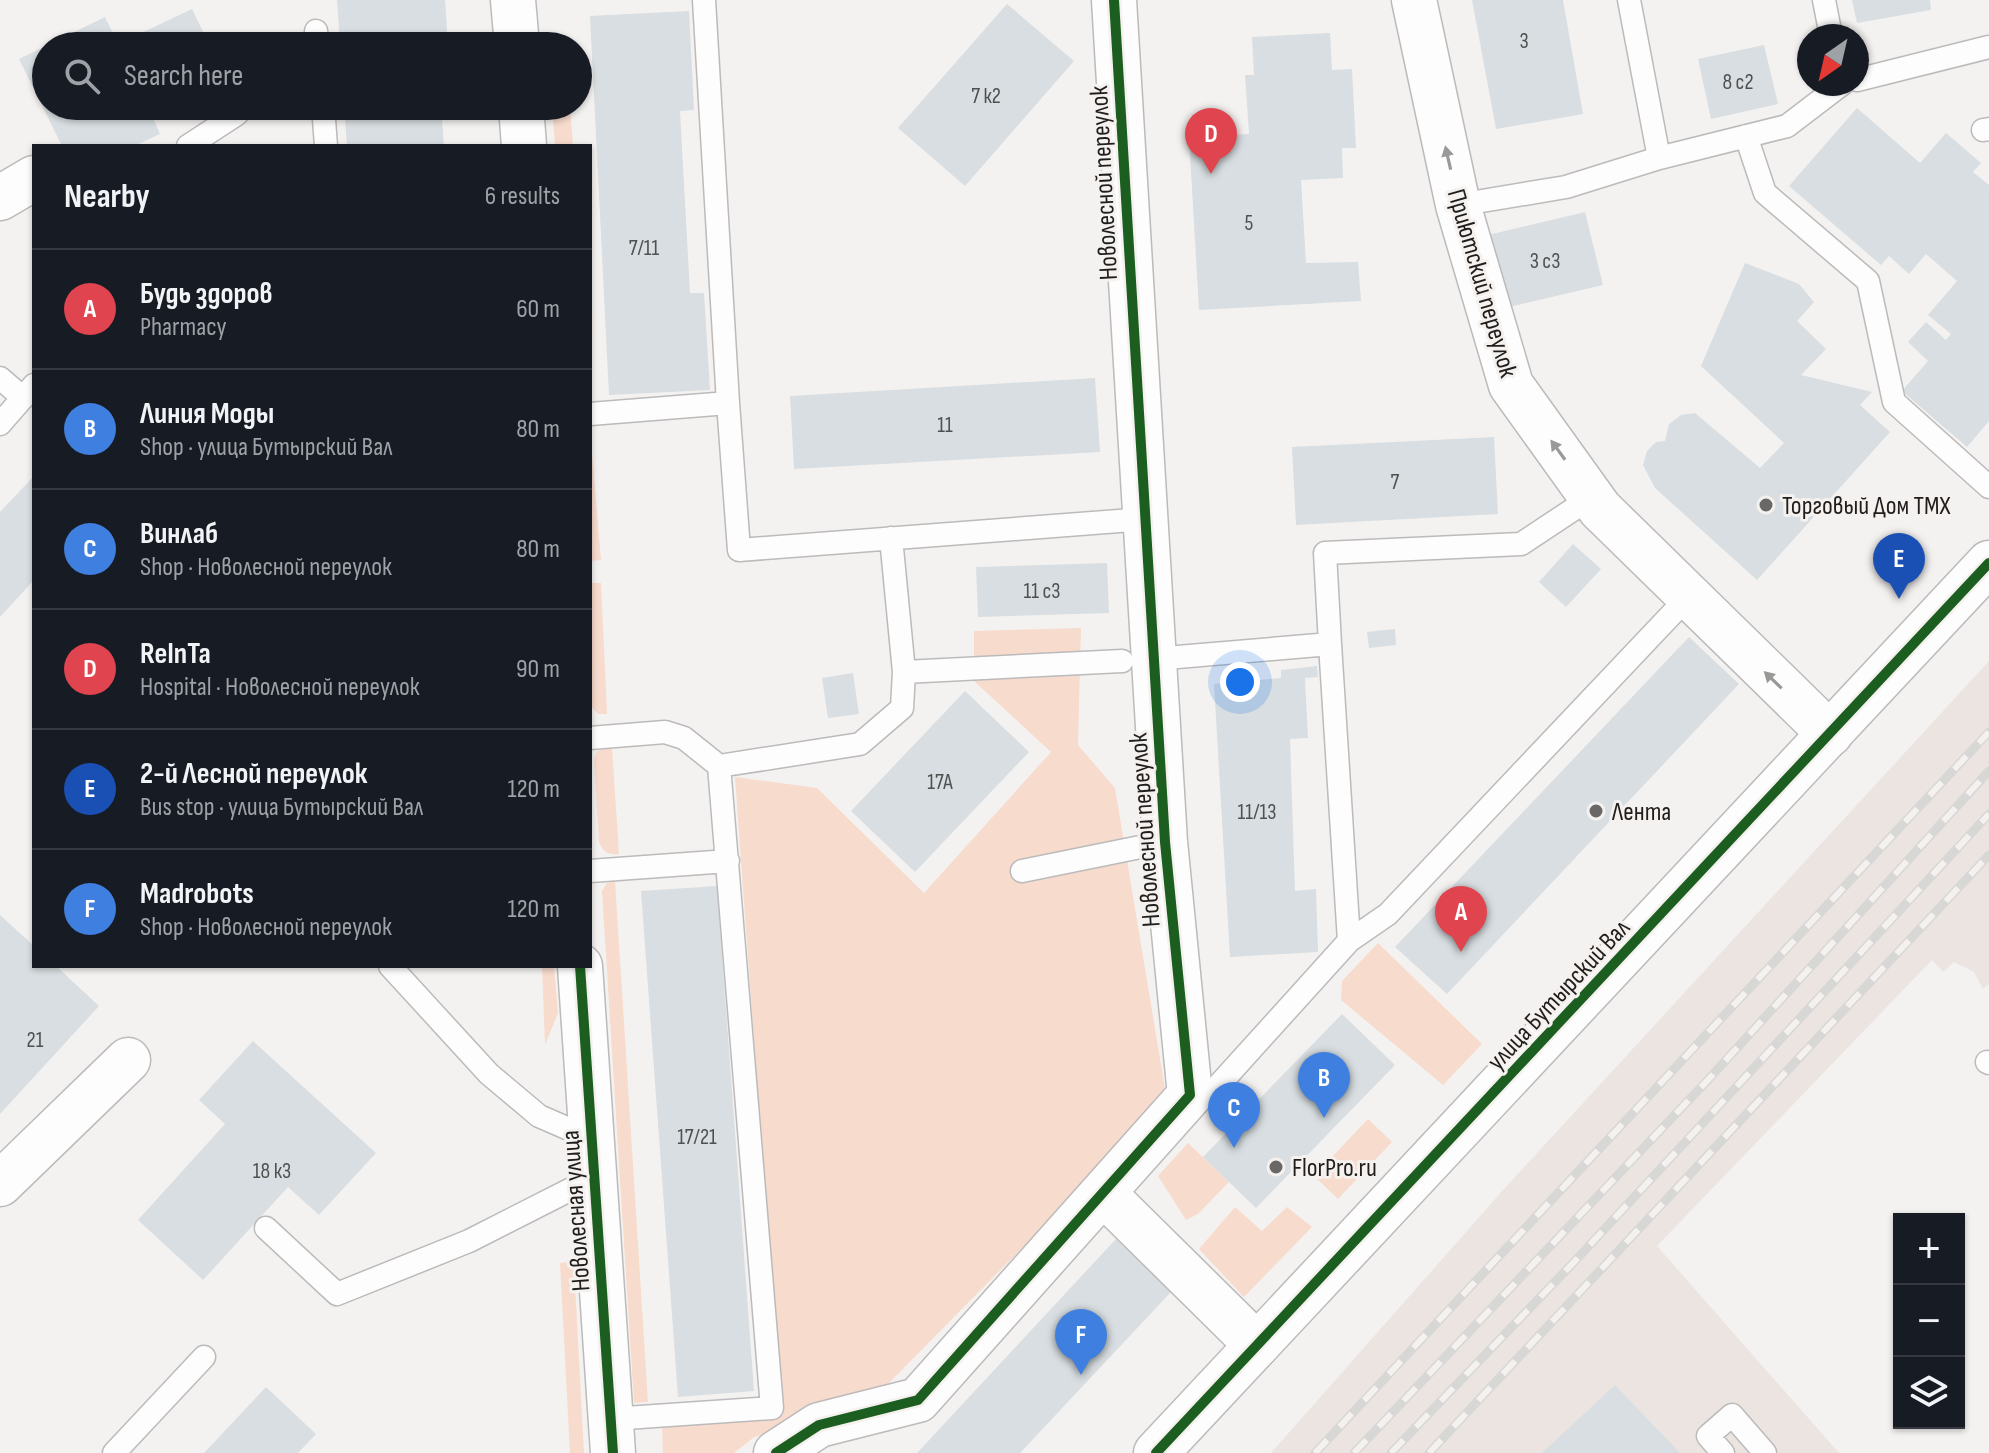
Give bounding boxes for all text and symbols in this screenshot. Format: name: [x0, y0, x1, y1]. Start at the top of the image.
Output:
north arrow: [1797, 24, 1869, 96]
house number: 3: [1519, 28, 1529, 55]
search box: [32, 32, 592, 120]
icon: search: [60, 54, 104, 98]
text: Search here: [124, 58, 243, 94]
house number: 8 с2: [1722, 69, 1754, 96]
house number: 7 к2: [971, 83, 1001, 110]
street label: Новолесной переулок: [1084, 85, 1125, 281]
pin: D: [1185, 108, 1237, 174]
one-way arrow: [1441, 146, 1454, 171]
text: Nearby: [64, 176, 150, 217]
text: 6 results: [485, 181, 560, 212]
street label: Приютский переулок: [1440, 186, 1523, 381]
house number: 5: [1245, 210, 1254, 237]
house number: 7/11: [629, 235, 660, 262]
house number: 3 с3: [1530, 248, 1560, 275]
text: Будь здоров: [140, 276, 273, 312]
text: A: [84, 294, 96, 325]
text: 60 m: [516, 294, 560, 325]
text: Pharmacy: [140, 312, 227, 343]
text: Линия Моды: [140, 396, 274, 432]
house number: 11: [937, 412, 953, 439]
text: B: [84, 414, 96, 445]
text: 80 m: [516, 414, 560, 445]
text: Shop · улица Бутырский Вал: [140, 432, 392, 463]
one-way arrow: [1550, 440, 1566, 461]
house number: 7: [1391, 469, 1400, 496]
place label: Торговый Дом ТМХ: [1782, 491, 1950, 522]
marker: Торговый Дом ТМХ: [1757, 496, 1775, 514]
text: Винлаб: [140, 516, 218, 552]
pin: E: [1873, 533, 1925, 599]
text: C: [83, 534, 97, 565]
text: 80 m: [516, 534, 560, 565]
text: Shop · Новолесной переулок: [140, 552, 392, 583]
house number: 11 с3: [1024, 578, 1060, 605]
text: ReInTa: [140, 636, 211, 672]
text: D: [83, 654, 97, 685]
text: 90 m: [516, 654, 560, 685]
your location: [1220, 662, 1260, 702]
text: Hospital · Новолесной переулок: [140, 672, 420, 703]
one-way arrow: [1764, 672, 1783, 690]
street label: Новолесной переулок: [1123, 732, 1168, 928]
text: 2-й Лесной переулок: [140, 756, 367, 792]
house number: 17А: [927, 769, 953, 796]
text: E: [84, 774, 96, 805]
text: 120 m: [507, 774, 560, 805]
text: Bus stop · улица Бутырский Вал: [140, 792, 423, 823]
place label: Лента: [1611, 797, 1671, 828]
house number: 11/13: [1237, 799, 1277, 826]
marker: Лента: [1587, 802, 1605, 820]
text: Madrobots: [140, 876, 254, 912]
pin: A: [1435, 886, 1487, 952]
text: F: [85, 894, 95, 925]
text: 120 m: [507, 894, 560, 925]
text: Shop · Новолесной переулок: [140, 912, 392, 943]
street label: улица Бутырский Вал: [1481, 913, 1638, 1077]
house number: 21: [27, 1027, 44, 1054]
pin: B: [1298, 1052, 1350, 1118]
pin: C: [1208, 1082, 1260, 1148]
house number: 17/21: [677, 1124, 717, 1151]
street label: Новолесная улица: [555, 1129, 598, 1292]
place label: FlorPro.ru: [1292, 1153, 1377, 1184]
house number: 18 к3: [253, 1158, 291, 1185]
marker: FlorPro.ru: [1267, 1158, 1285, 1176]
map controls: [1893, 1213, 1965, 1429]
button: +: [1893, 1213, 1965, 1285]
button: −: [1893, 1285, 1965, 1357]
pin: F: [1055, 1309, 1107, 1375]
button: layers: [1893, 1357, 1965, 1429]

